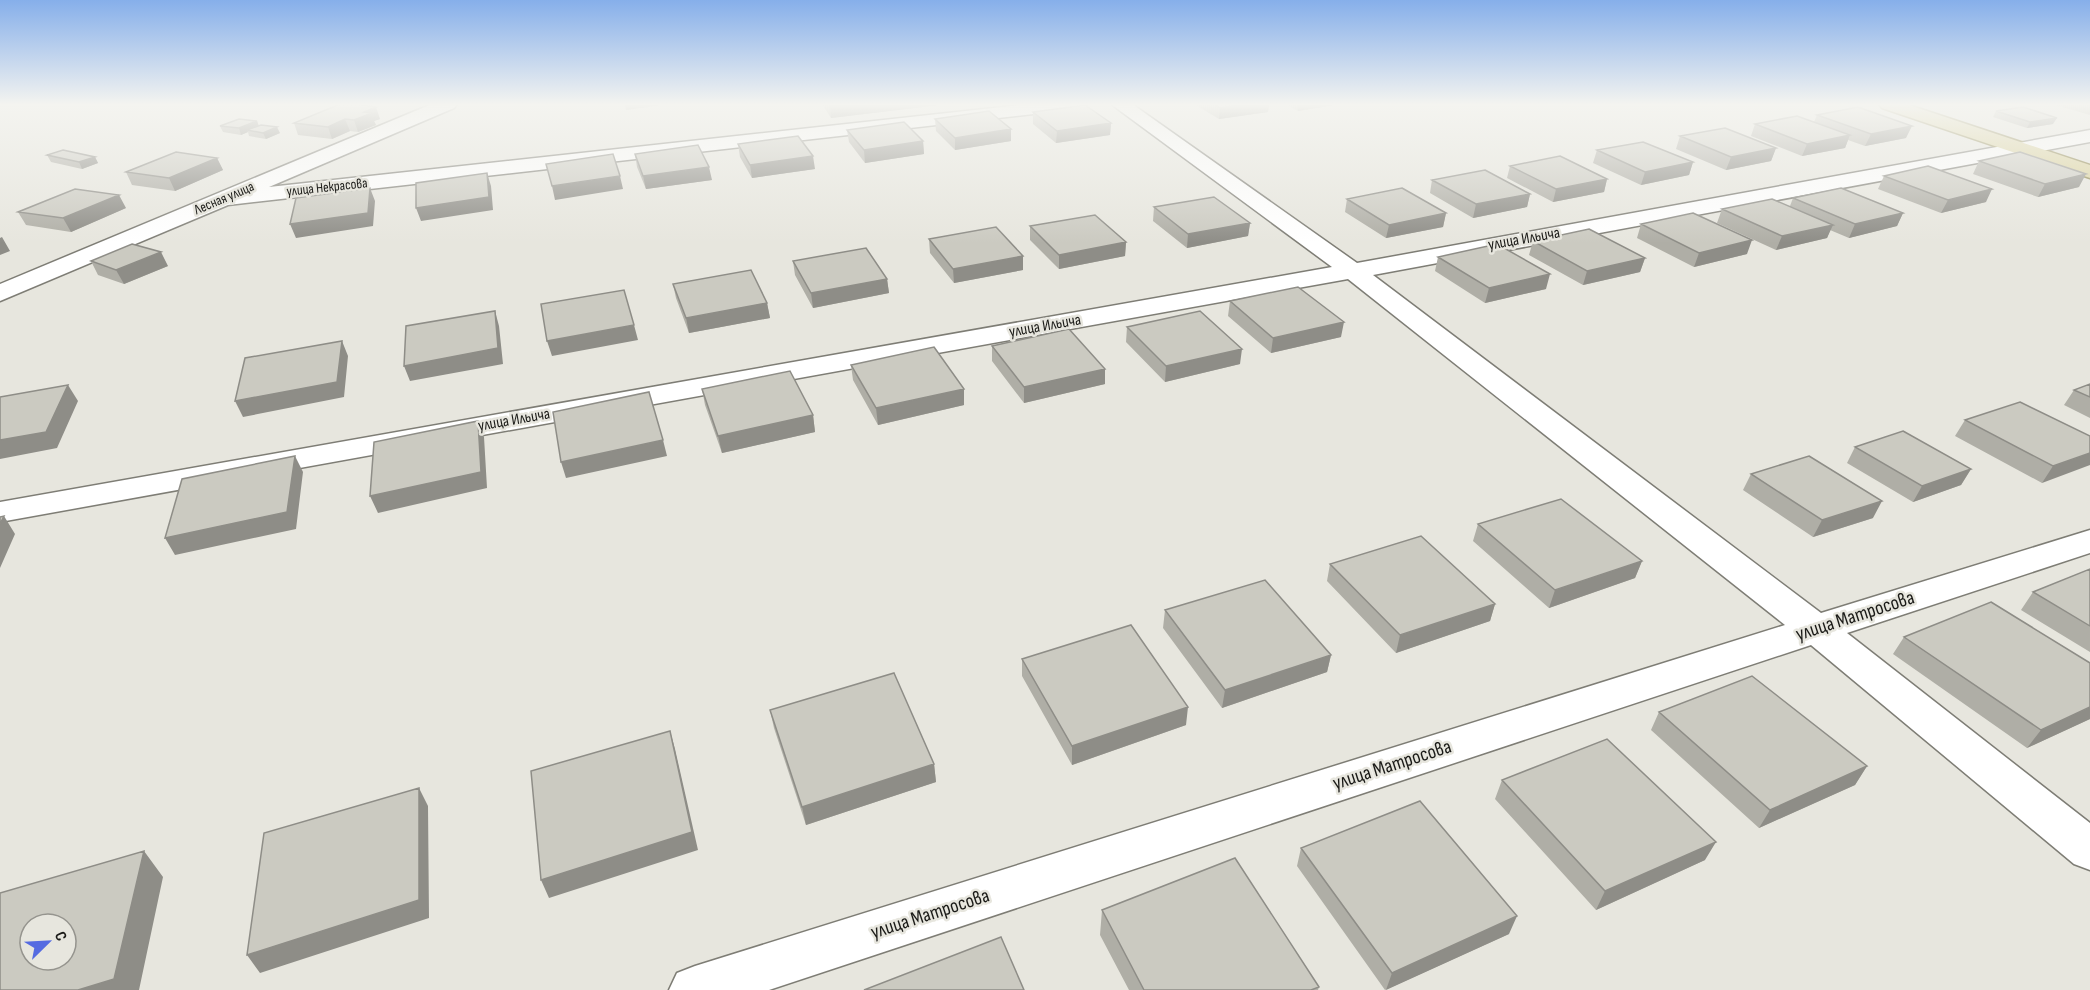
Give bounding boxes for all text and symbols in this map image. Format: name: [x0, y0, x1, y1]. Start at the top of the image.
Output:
street label: улица Некрасова: [286, 174, 368, 200]
street label: Лесная улица: [191, 178, 257, 219]
street label: улица Ильича: [1486, 223, 1562, 255]
street label: улица Ильича: [1007, 310, 1083, 342]
street label: улица Ильича: [476, 404, 552, 436]
street label: улица Матросова: [1793, 586, 1917, 646]
street label: улица Матросова: [1330, 735, 1454, 795]
street label: улица Матросова: [868, 884, 992, 944]
north arrow: [18, 912, 78, 972]
text: С: [50, 929, 71, 944]

